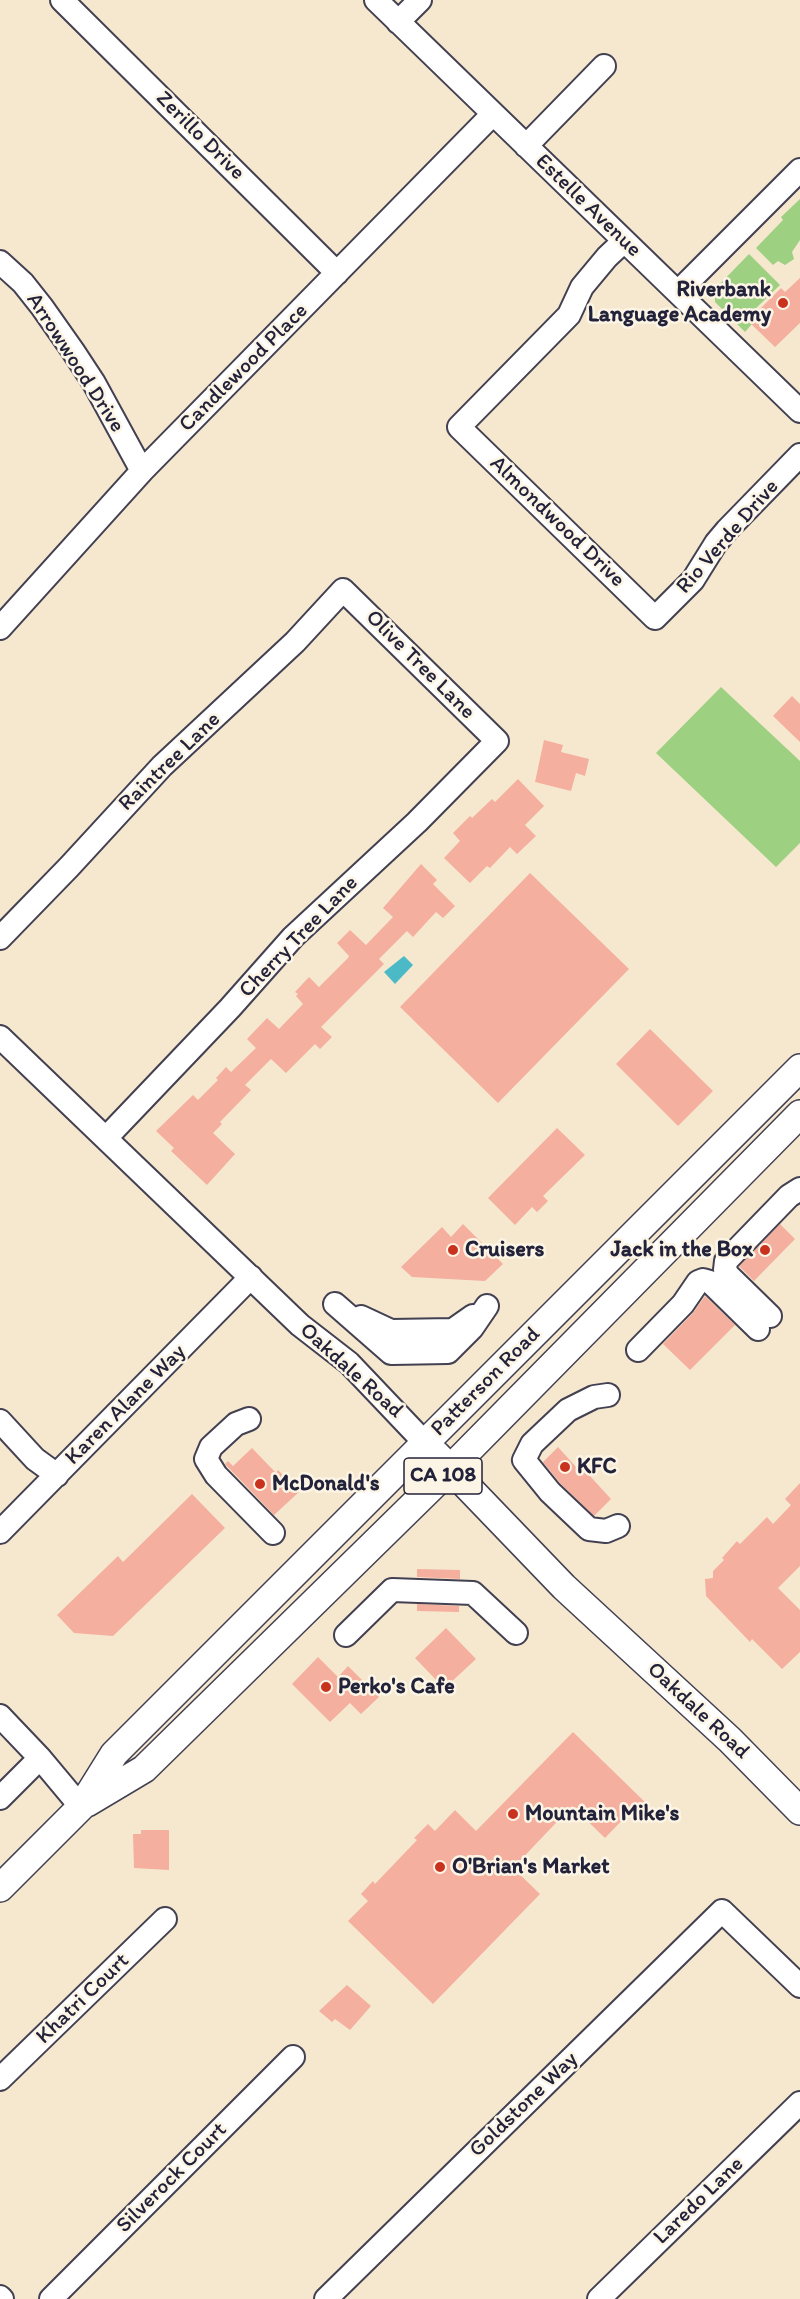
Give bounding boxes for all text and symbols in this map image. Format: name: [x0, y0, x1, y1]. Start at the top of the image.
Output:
street label: Zerillo Drive: [150, 86, 250, 186]
street label: Estelle Avenue: [529, 149, 647, 263]
place label: Riverbank Language Academy: [588, 277, 771, 328]
street label: Arrowwood Drive: [20, 288, 130, 438]
marker: Riverbank Language Academy: [776, 296, 790, 310]
street label: Candlewood Place: [174, 298, 314, 438]
street label: Almondwood Drive: [484, 451, 630, 593]
street label: Rio Verde Drive: [671, 474, 785, 600]
street label: Olive Tree Lane: [360, 605, 480, 725]
street label: Raintree Lane: [114, 707, 226, 817]
street label: Cherry Tree Lane: [234, 870, 364, 1004]
place label: Cruisers: [465, 1237, 544, 1263]
place label: Jack in the Box: [610, 1237, 753, 1263]
marker: Cruisers: [446, 1243, 460, 1257]
marker: Jack in the Box: [758, 1243, 772, 1257]
street label: Oakdale Road: [294, 1318, 408, 1424]
street label: Patterson Road: [426, 1322, 546, 1442]
street label: Karen Alane Way: [60, 1339, 192, 1471]
place label: KFC: [577, 1454, 617, 1480]
road number: CA 108: [404, 1458, 482, 1494]
marker: KFC: [558, 1460, 572, 1474]
place label: McDonald's: [272, 1471, 380, 1497]
marker: McDonald's: [253, 1477, 267, 1491]
street label: Oakdale Road: [641, 1657, 755, 1765]
place label: Perko's Cafe: [338, 1674, 455, 1700]
marker: Perko's Cafe: [319, 1680, 333, 1694]
place label: Mountain Mike's: [525, 1801, 679, 1827]
marker: Mountain Mike's: [506, 1807, 520, 1821]
place label: O'Brian's Market: [452, 1854, 610, 1880]
marker: O'Brian's Market: [433, 1860, 447, 1874]
street label: Khatri Court: [31, 1948, 135, 2050]
street label: Goldstone Way: [464, 2047, 584, 2163]
street label: Silverock Court: [111, 2117, 233, 2239]
street label: Laredo Lane: [648, 2152, 750, 2250]

